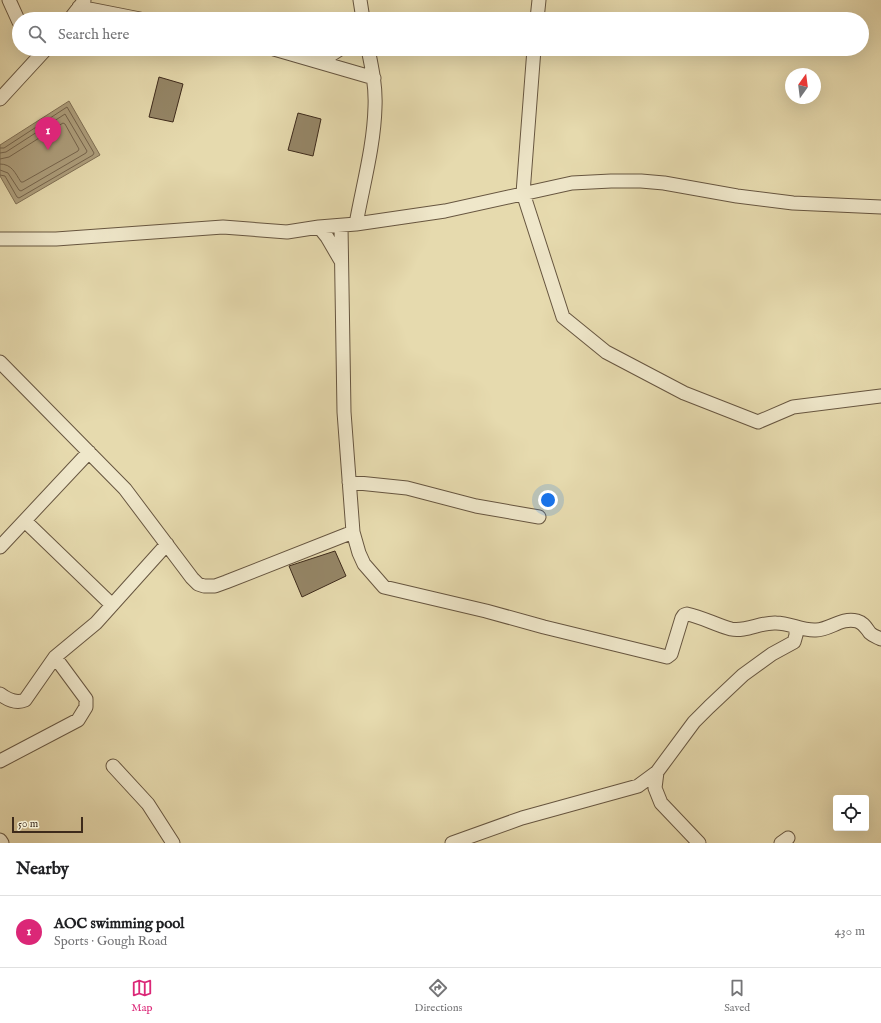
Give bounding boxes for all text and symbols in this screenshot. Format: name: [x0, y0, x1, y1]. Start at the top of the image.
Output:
search box: [12, 12, 869, 56]
icon: search: [26, 23, 48, 45]
text: Search here: [58, 25, 129, 44]
north arrow: [785, 68, 821, 104]
pin: 1: [35, 117, 61, 150]
your location: [538, 490, 558, 510]
map controls: [833, 795, 869, 831]
button: locate: [833, 795, 869, 831]
scale bar: [12, 815, 83, 834]
text: 50 m: [18, 817, 38, 831]
text: Nearby: [16, 859, 69, 880]
text: AOC swimming pool: [54, 914, 184, 933]
text: 1: [27, 923, 31, 940]
text: 430 m: [835, 923, 865, 940]
text: Sports · Gough Road: [54, 933, 167, 950]
tab: Map: [131, 977, 153, 1015]
tab: Directions: [415, 977, 462, 1015]
tab: Saved: [724, 977, 750, 1015]

